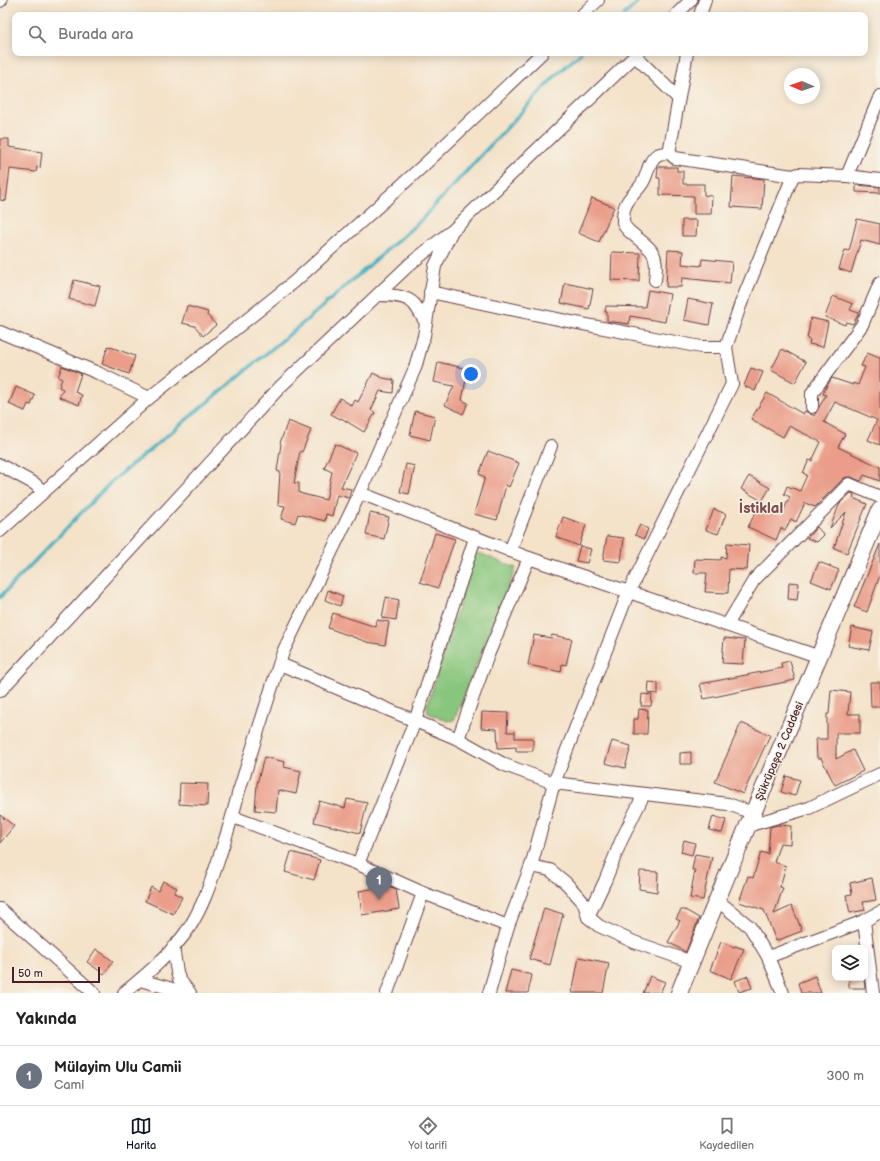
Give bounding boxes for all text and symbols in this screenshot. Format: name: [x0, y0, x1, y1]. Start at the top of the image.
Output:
search box: [12, 12, 868, 56]
icon: search: [26, 23, 48, 45]
text: Burada ara: [58, 25, 133, 44]
north arrow: [784, 68, 820, 104]
your location: [461, 364, 481, 384]
district label: İstiklal: [739, 498, 783, 518]
street label: Şükrüpaşa 2 Caddesi: [753, 699, 806, 803]
pin: 1: [366, 867, 392, 900]
map controls: [832, 945, 868, 981]
button: layers: [832, 945, 868, 981]
scale bar: [12, 965, 100, 984]
text: 50 m: [18, 967, 43, 980]
text: Yakında: [16, 1009, 77, 1029]
text: Mülayim Ulu Camii: [54, 1058, 182, 1077]
text: 1: [26, 1068, 32, 1084]
text: 300 m: [826, 1068, 864, 1084]
text: Cami: [54, 1077, 84, 1093]
tab: Harita: [126, 1115, 156, 1152]
tab: Yol tarifi: [408, 1115, 447, 1152]
tab: Kaydedilen: [699, 1115, 754, 1152]

